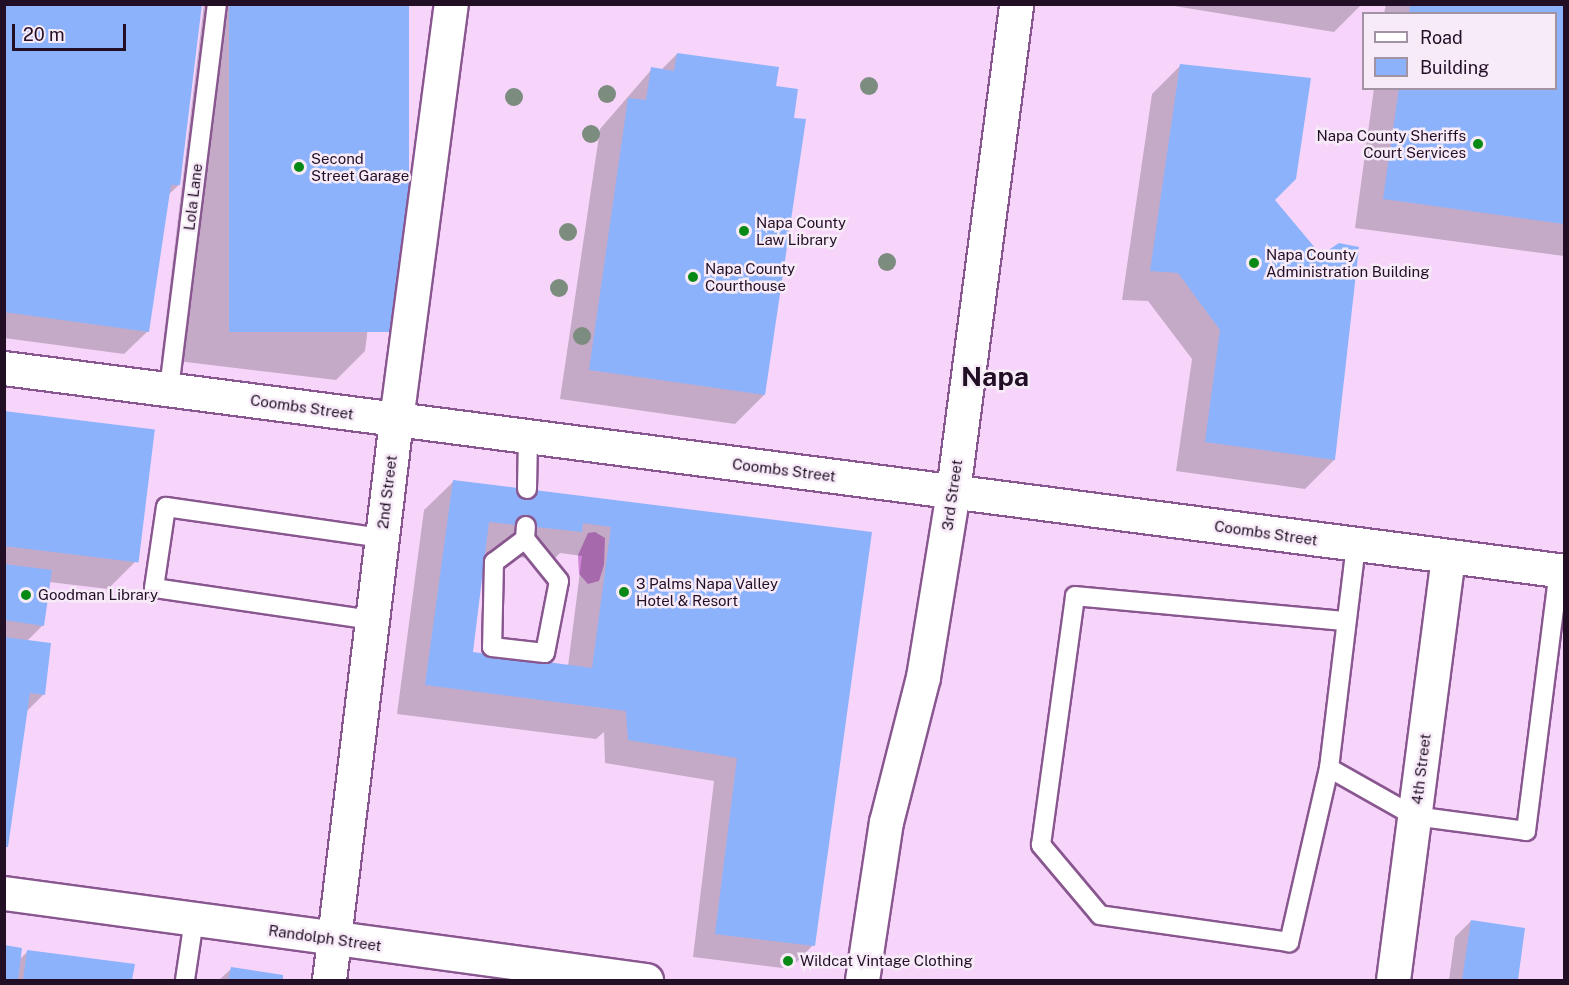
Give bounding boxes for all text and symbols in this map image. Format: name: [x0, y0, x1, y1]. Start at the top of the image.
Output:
scale bar: [15, 12, 129, 50]
legend: [1362, 12, 1557, 90]
text: 20 m: [23, 24, 65, 45]
text: Road: [1420, 27, 1463, 48]
text: Building: [1420, 57, 1489, 78]
place label: Napa County Sheriffs Court Services: [1316, 126, 1466, 161]
marker: Napa County Sheriffs Court Services: [1471, 137, 1485, 151]
place label: Second Street Garage: [311, 149, 409, 184]
marker: Second Street Garage: [292, 160, 306, 174]
street label: Lola Lane: [180, 163, 206, 231]
place label: Napa County Law Library: [756, 213, 846, 248]
marker: Napa County Law Library: [737, 224, 751, 238]
place label: Napa County Administration Building: [1266, 245, 1429, 280]
marker: Napa County Administration Building: [1247, 256, 1261, 270]
place label: Napa County Courthouse: [705, 259, 795, 294]
marker: Napa County Courthouse: [686, 270, 700, 284]
district label: Napa: [961, 361, 1029, 393]
street label: Coombs Street: [249, 391, 355, 423]
street label: 2nd Street: [374, 454, 400, 530]
street label: Coombs Street: [731, 455, 837, 485]
street label: 3rd Street: [938, 458, 966, 532]
street label: Coombs Street: [1213, 517, 1319, 549]
place label: 3 Palms Napa Valley Hotel & Resort: [636, 574, 778, 609]
marker: 3 Palms Napa Valley Hotel & Resort: [617, 585, 631, 599]
place label: Goodman Library: [38, 586, 158, 604]
marker: Goodman Library: [19, 588, 33, 602]
street label: 4th Street: [1408, 732, 1434, 806]
street label: Randolph Street: [267, 921, 383, 955]
place label: Wildcat Vintage Clothing: [800, 952, 973, 970]
marker: Wildcat Vintage Clothing: [781, 954, 795, 968]

